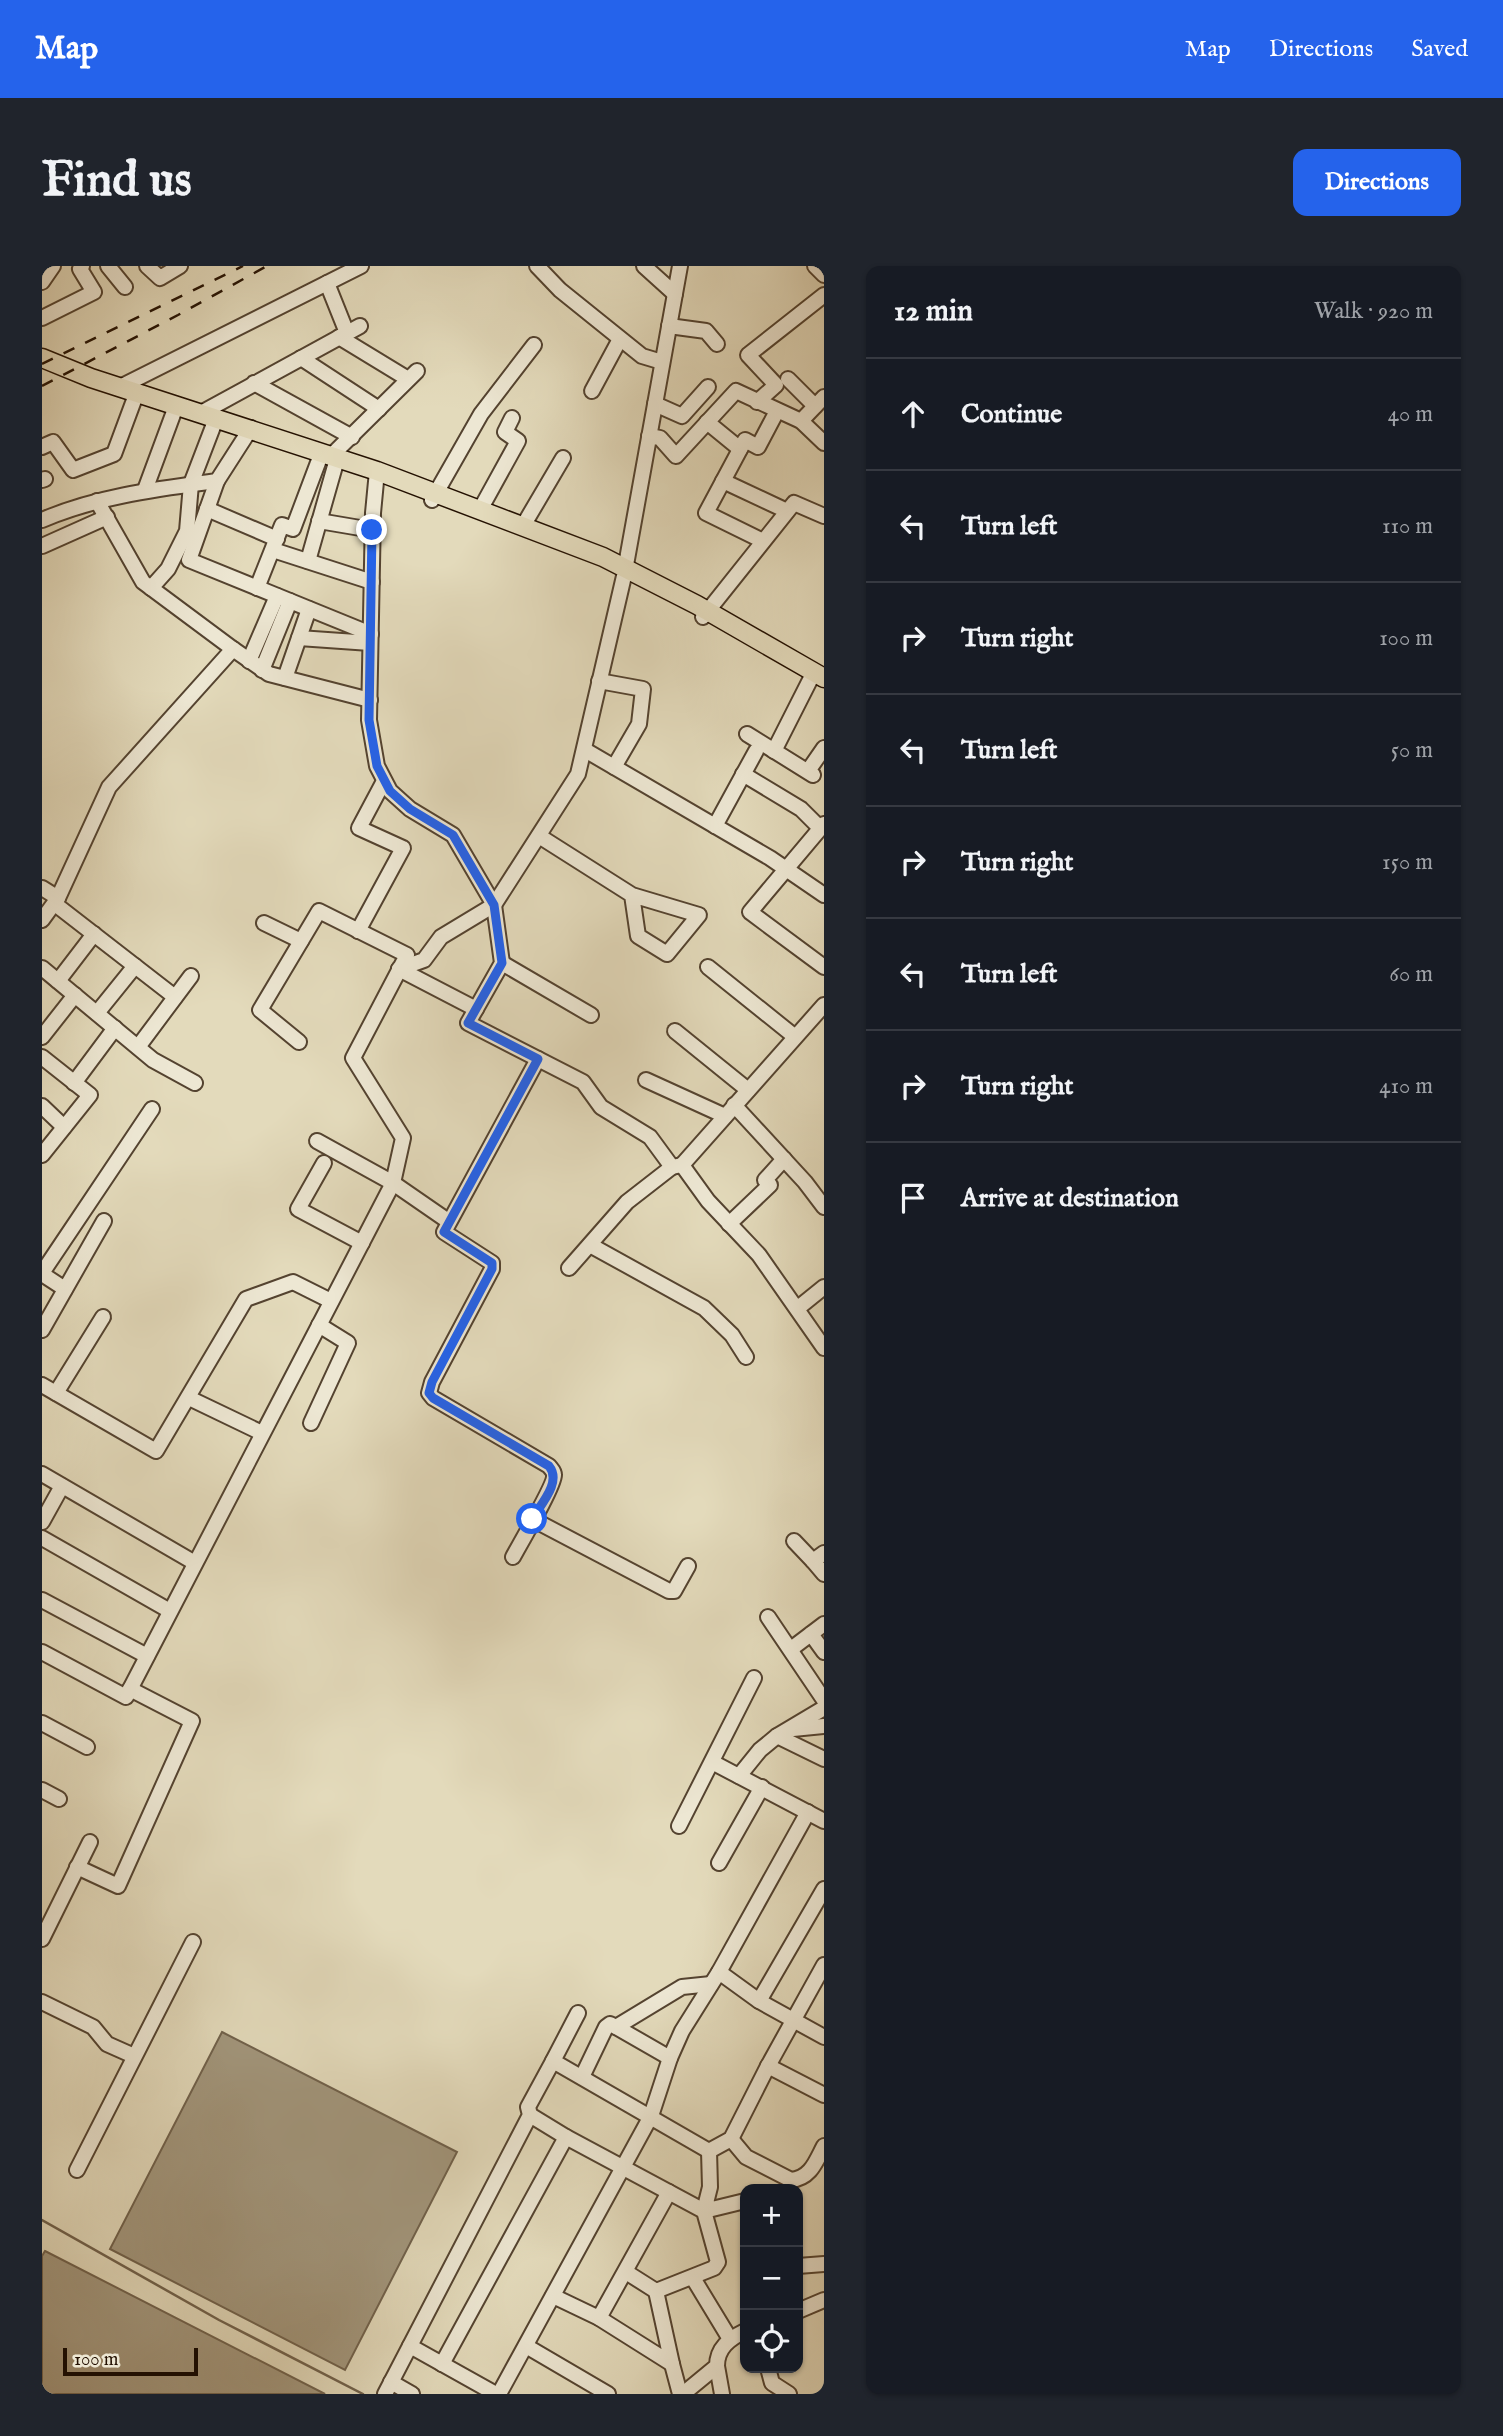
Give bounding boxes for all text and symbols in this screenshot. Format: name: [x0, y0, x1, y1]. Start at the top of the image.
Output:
text: Map: [35, 28, 98, 70]
text: Map: [1185, 34, 1231, 65]
text: Directions: [1269, 34, 1373, 65]
text: Saved: [1411, 34, 1468, 65]
button: Directions: [1293, 149, 1461, 216]
text: Find us: [42, 151, 192, 213]
text: 12 min: [894, 293, 973, 331]
text: Walk · 920 m: [1314, 297, 1433, 326]
icon: ahead: [894, 395, 932, 433]
text: Continue: [961, 398, 1062, 431]
text: 40 m: [1388, 400, 1433, 429]
icon: left: [894, 507, 932, 545]
text: Turn left: [961, 510, 1058, 543]
text: 110 m: [1382, 512, 1433, 541]
route end: [356, 514, 387, 545]
icon: right: [894, 619, 932, 657]
text: Turn right: [961, 622, 1074, 655]
text: 100 m: [1379, 624, 1433, 653]
icon: left: [894, 731, 932, 769]
text: Turn left: [961, 734, 1058, 767]
text: 50 m: [1391, 736, 1433, 765]
icon: right: [894, 843, 932, 881]
text: Turn right: [961, 846, 1074, 879]
text: 150 m: [1382, 848, 1433, 877]
icon: left: [894, 955, 932, 993]
text: Turn left: [961, 958, 1058, 991]
text: 60 m: [1389, 960, 1433, 989]
icon: right: [894, 1067, 932, 1105]
text: Turn right: [961, 1070, 1074, 1103]
text: 410 m: [1379, 1072, 1433, 1101]
icon: arrive: [894, 1179, 932, 1217]
text: Arrive at destination: [961, 1182, 1179, 1215]
route start: [516, 1503, 547, 1534]
map controls: [740, 2184, 803, 2373]
button: +: [740, 2184, 803, 2247]
button: −: [740, 2247, 803, 2310]
button: locate: [740, 2310, 803, 2373]
scale bar: [63, 2345, 198, 2377]
text: 100 m: [74, 2348, 118, 2372]

